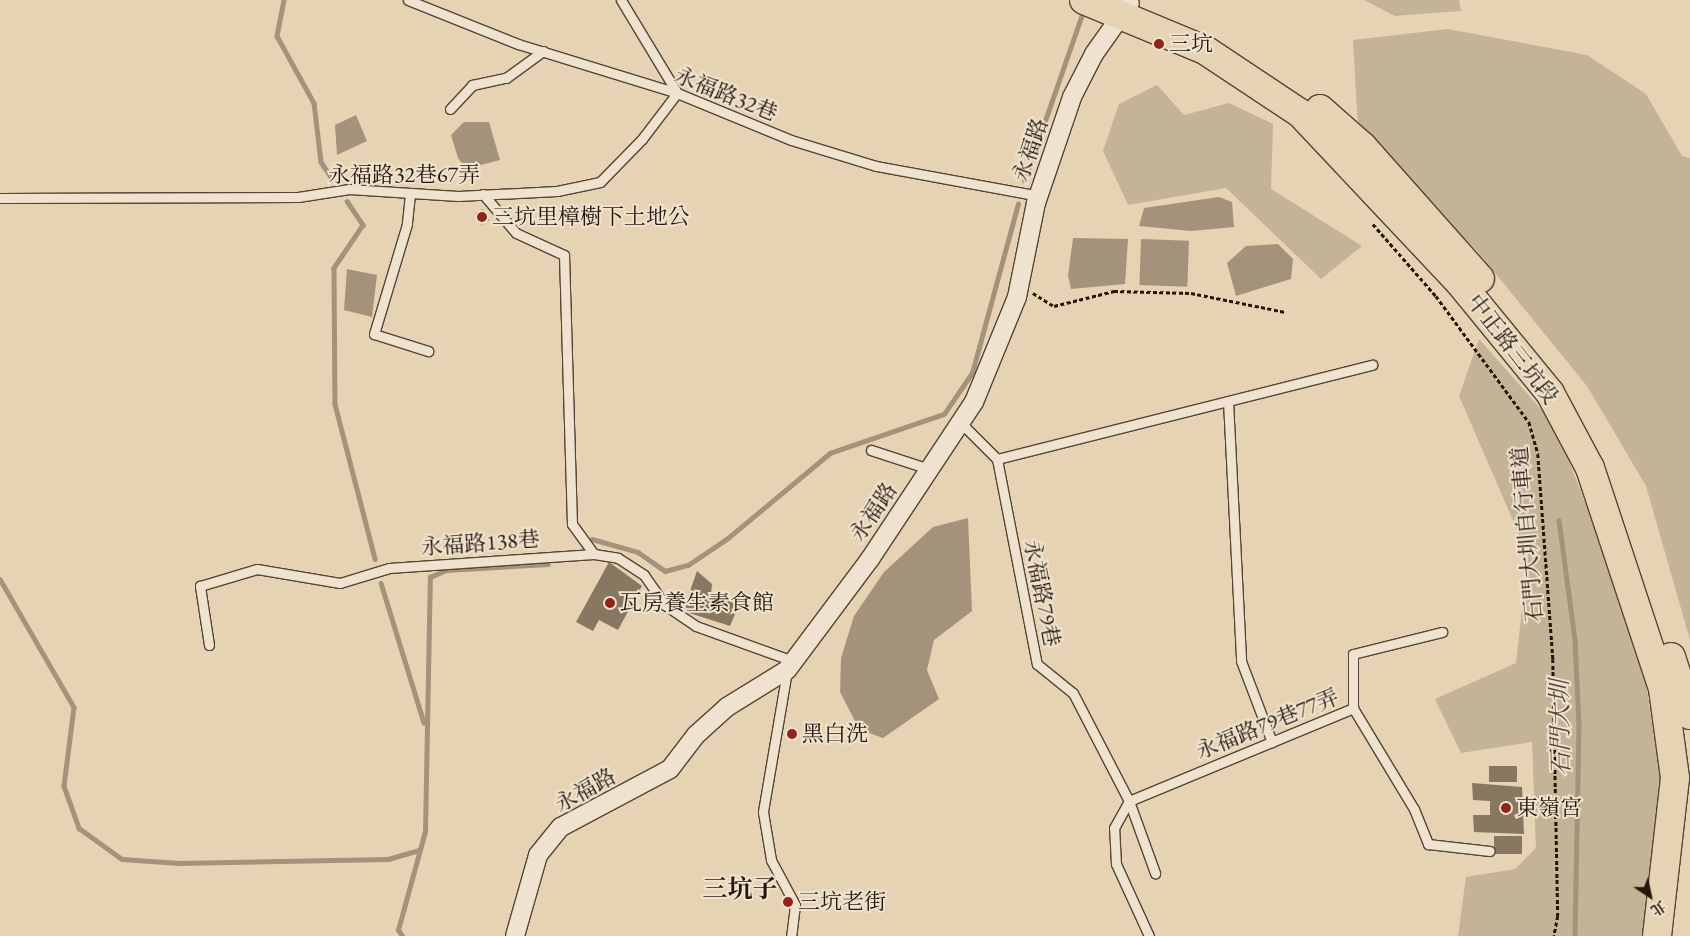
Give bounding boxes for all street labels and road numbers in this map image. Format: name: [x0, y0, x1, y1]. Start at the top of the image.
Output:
street label: 永福路32巷: [670, 61, 782, 127]
street label: 永福路: [1007, 115, 1053, 185]
street label: 永福路32巷67弄: [328, 162, 480, 188]
street label: 中正路三坑段: [1462, 289, 1564, 409]
street label: 石門大圳自行車道: [1506, 445, 1548, 623]
street label: 永福路: [844, 477, 902, 547]
street label: 永福路138巷: [419, 526, 541, 560]
street label: 永福路79巷: [1019, 537, 1065, 649]
street label: 永福路79巷77弄: [1191, 683, 1343, 765]
street label: 永福路: [550, 762, 620, 818]

